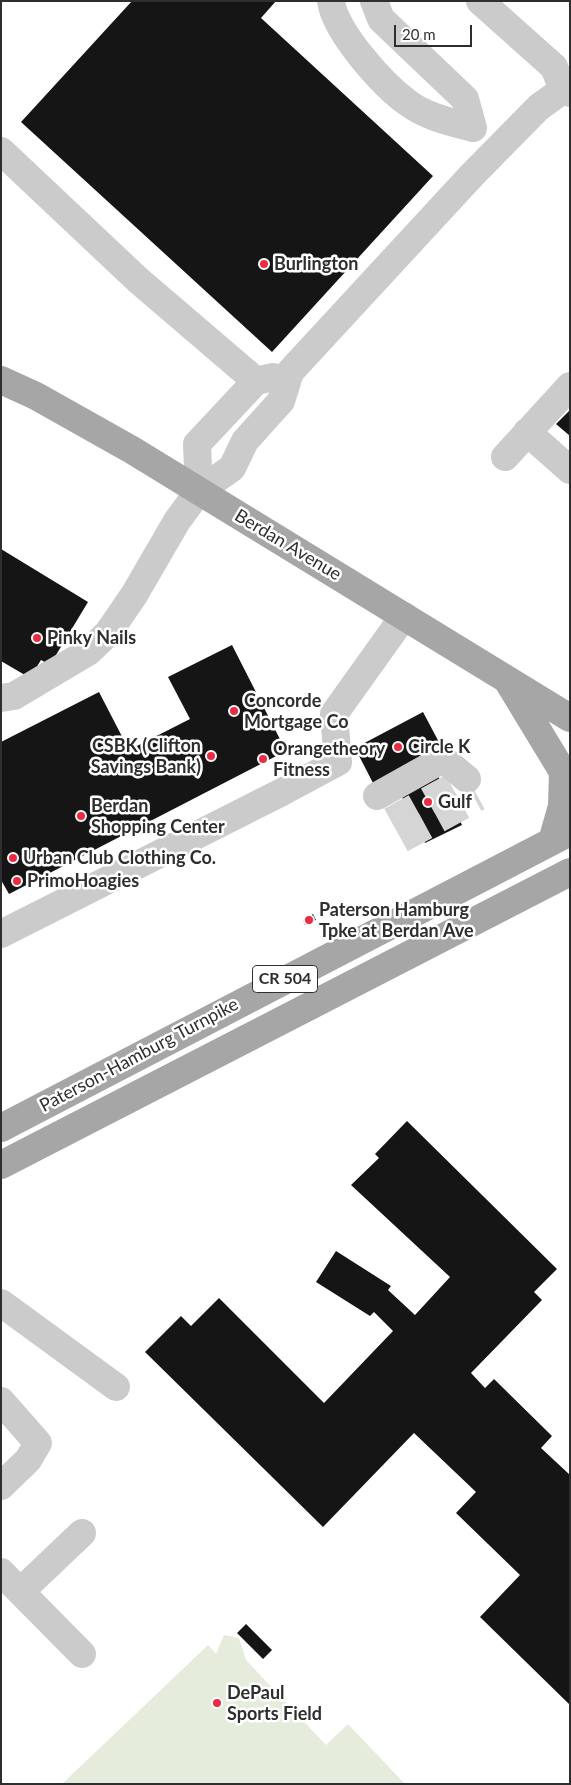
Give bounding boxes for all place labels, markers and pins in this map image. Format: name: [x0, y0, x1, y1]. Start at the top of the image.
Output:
place label: Burlington: [274, 253, 358, 275]
marker: Burlington: [258, 258, 270, 270]
place label: Pinky Nails: [47, 627, 136, 649]
marker: Pinky Nails: [31, 632, 43, 644]
place label: Concorde Mortgage Co: [244, 690, 349, 732]
marker: Concorde Mortgage Co: [228, 705, 240, 717]
place label: CSBK (Clifton Savings Bank): [91, 735, 201, 778]
place label: Circle K: [408, 736, 470, 758]
place label: Orangetheory Fitness: [273, 738, 385, 781]
marker: Circle K: [392, 741, 404, 753]
marker: CSBK (Clifton Savings Bank): [205, 750, 217, 762]
marker: Orangetheory Fitness: [257, 753, 269, 765]
place label: Gulf: [438, 791, 472, 813]
place label: Berdan Shopping Center: [91, 795, 225, 838]
marker: Gulf: [422, 796, 434, 808]
marker: Berdan Shopping Center: [75, 810, 87, 822]
place label: Urban Club Clothing Co.: [23, 847, 216, 869]
marker: Urban Club Clothing Co.: [7, 852, 19, 864]
place label: PrimoHoagies: [27, 870, 139, 892]
marker: PrimoHoagies: [11, 875, 23, 887]
place label: Paterson Hamburg Tpke at Berdan Ave: [319, 899, 474, 942]
marker: Paterson Hamburg Tpke at Berdan Ave: [303, 914, 315, 926]
place label: DePaul Sports Field: [227, 1682, 322, 1725]
marker: DePaul Sports Field: [211, 1697, 223, 1709]

